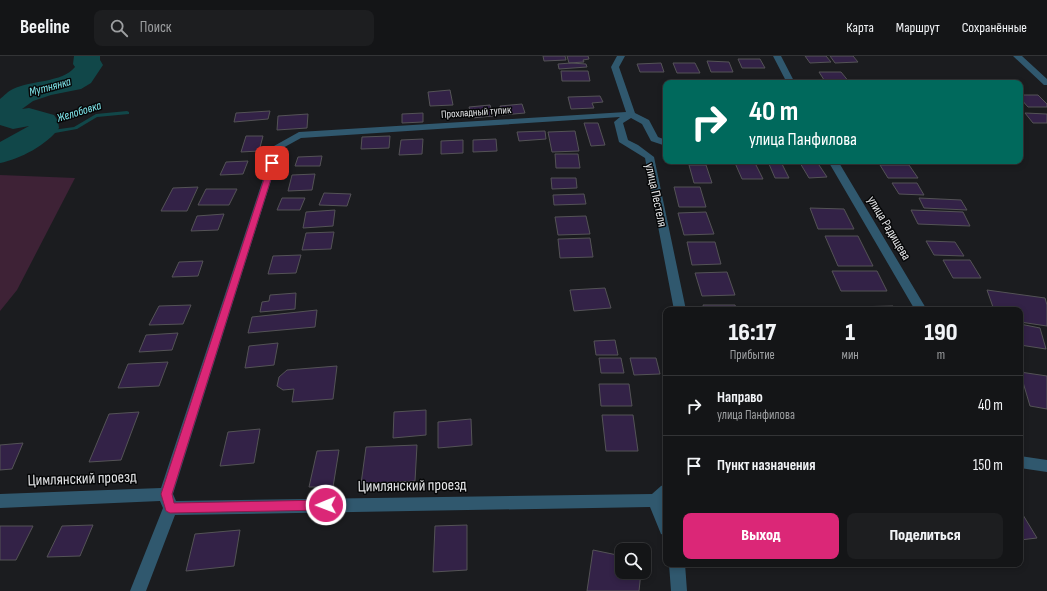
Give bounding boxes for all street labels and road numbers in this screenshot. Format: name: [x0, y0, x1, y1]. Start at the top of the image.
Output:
street label: Прохладный тупик: [440, 103, 512, 121]
street label: улица Пестеля: [641, 162, 671, 228]
street label: улица Радищева: [864, 193, 914, 263]
street label: Цимлянский проезд: [27, 468, 137, 490]
street label: Цимлянский проезд: [357, 476, 467, 496]

